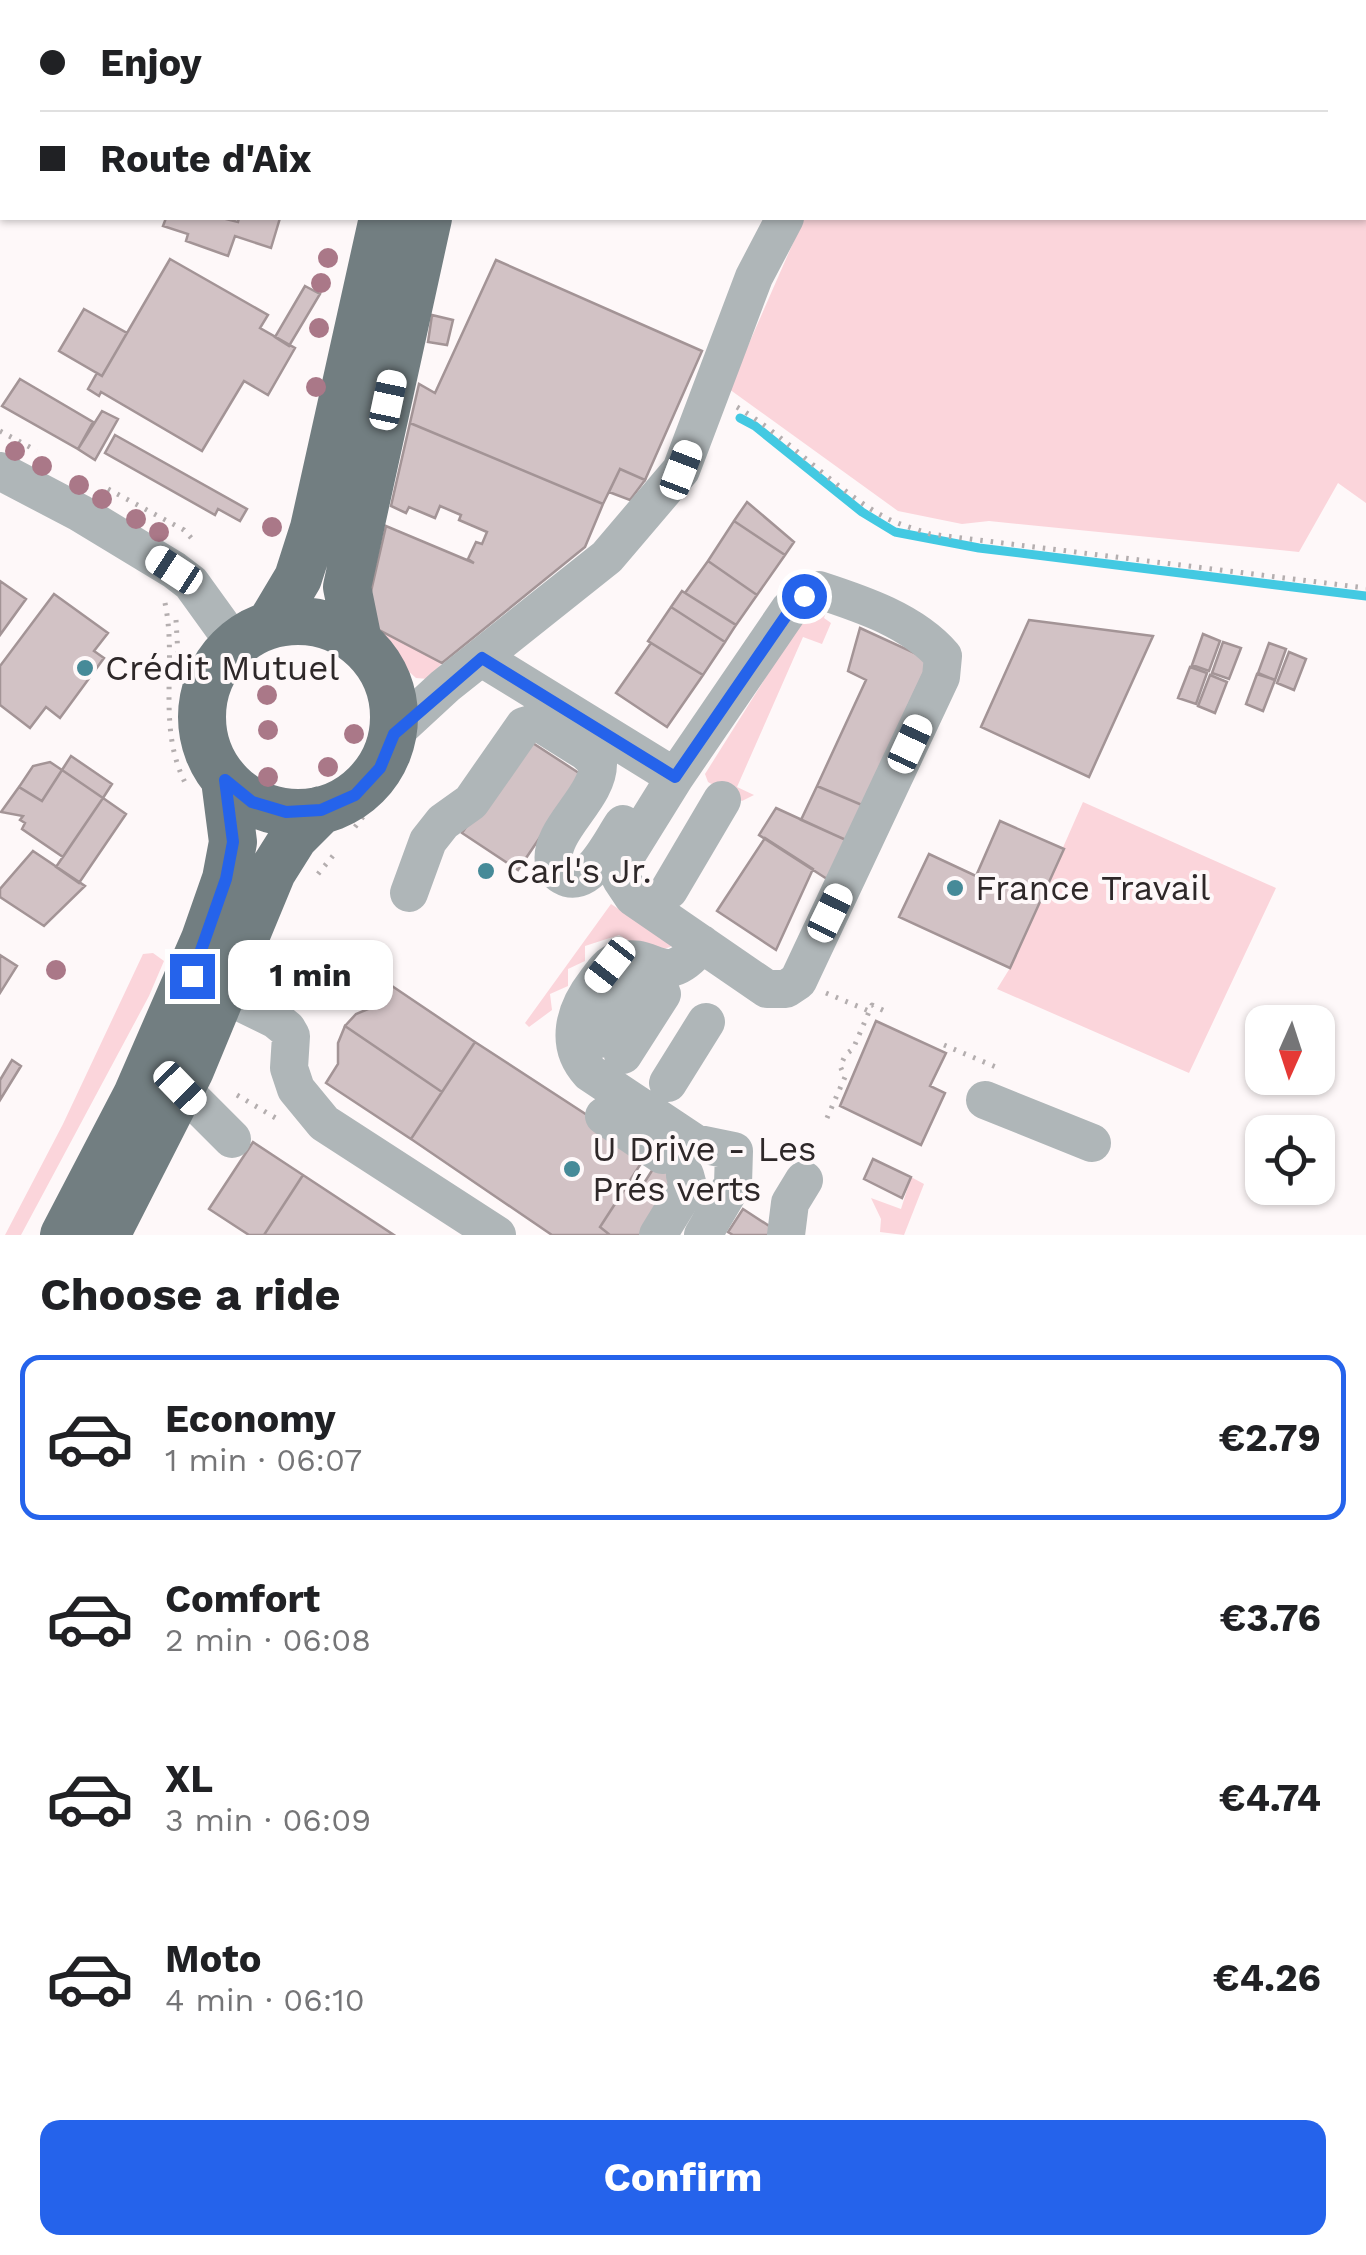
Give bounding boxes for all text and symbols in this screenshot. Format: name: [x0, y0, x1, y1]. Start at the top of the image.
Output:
text: Enjoy: [100, 41, 202, 85]
text: Route d'Aix: [100, 137, 312, 181]
car: [367, 368, 409, 432]
car: [656, 437, 706, 503]
car: [141, 541, 207, 599]
route start: [782, 574, 827, 619]
place label: Crédit Mutuel: [105, 647, 339, 689]
marker: Crédit Mutuel: [74, 657, 96, 679]
car: [884, 710, 936, 778]
place label: Carl's Jr.: [506, 850, 652, 892]
marker: Carl's Jr.: [475, 860, 497, 882]
place label: France Travail: [975, 867, 1211, 909]
marker: France Travail: [944, 877, 966, 899]
car: [803, 879, 857, 947]
car: [580, 932, 640, 998]
callout: 1 min: [227, 941, 392, 1011]
route end: [170, 954, 215, 999]
text: 1 min: [269, 956, 352, 994]
north arrow: [1245, 1005, 1335, 1095]
map controls: [1245, 1005, 1335, 1205]
car: [148, 1056, 212, 1120]
button: locate: [1245, 1115, 1335, 1205]
place label: U Drive - Les Prés verts: [592, 1128, 817, 1210]
marker: U Drive - Les Prés verts: [561, 1158, 583, 1180]
text: Choose a ride: [40, 1268, 340, 1321]
icon: car: [45, 1393, 135, 1483]
text: Economy: [165, 1397, 336, 1441]
text: €2.79: [1218, 1416, 1321, 1460]
text: 1 min · 06:07: [165, 1441, 362, 1479]
icon: car: [45, 1573, 135, 1663]
text: Comfort: [165, 1577, 320, 1621]
text: €3.76: [1220, 1596, 1321, 1640]
text: 2 min · 06:08: [165, 1621, 371, 1659]
icon: car: [45, 1753, 135, 1843]
text: XL: [165, 1757, 213, 1801]
text: €4.74: [1219, 1776, 1321, 1820]
text: 3 min · 06:09: [165, 1801, 371, 1839]
icon: car: [45, 1933, 135, 2023]
text: Moto: [165, 1937, 261, 1981]
text: €4.26: [1213, 1956, 1321, 2000]
text: 4 min · 06:10: [165, 1981, 365, 2019]
button: Confirm: [40, 2120, 1326, 2235]

